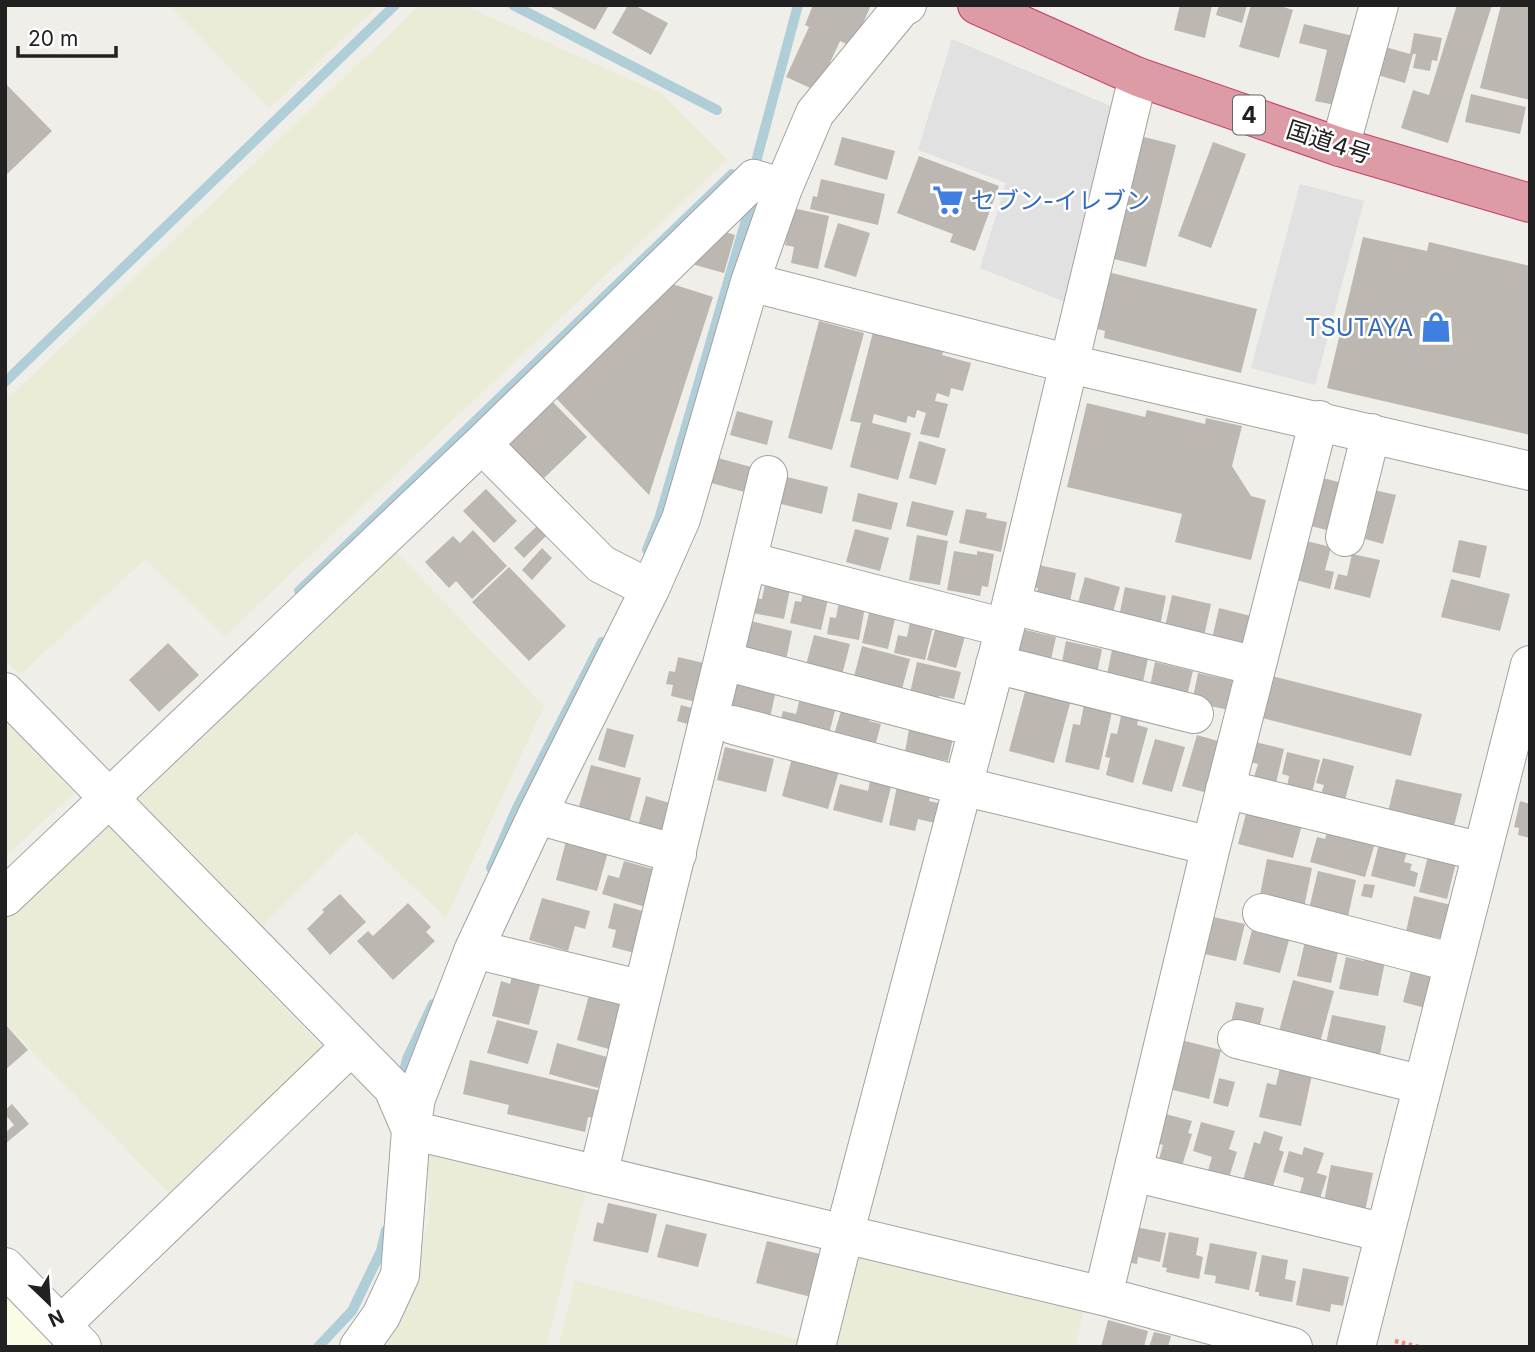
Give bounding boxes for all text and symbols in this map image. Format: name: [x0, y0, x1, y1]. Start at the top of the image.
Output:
scale bar: [18, 14, 116, 58]
text: 20 m: [28, 26, 78, 51]
road number: 4: [1233, 96, 1265, 134]
street label: 国道4号: [1283, 115, 1375, 169]
supermarket icon: セブン-イレブン: [931, 183, 965, 217]
place label: セブン-イレブン: [971, 186, 1150, 215]
shop icon: TSUTAYA: [1419, 310, 1453, 344]
place label: TSUTAYA: [1305, 313, 1413, 342]
north arrow: [14, 1268, 84, 1338]
text: N: [45, 1304, 67, 1331]

